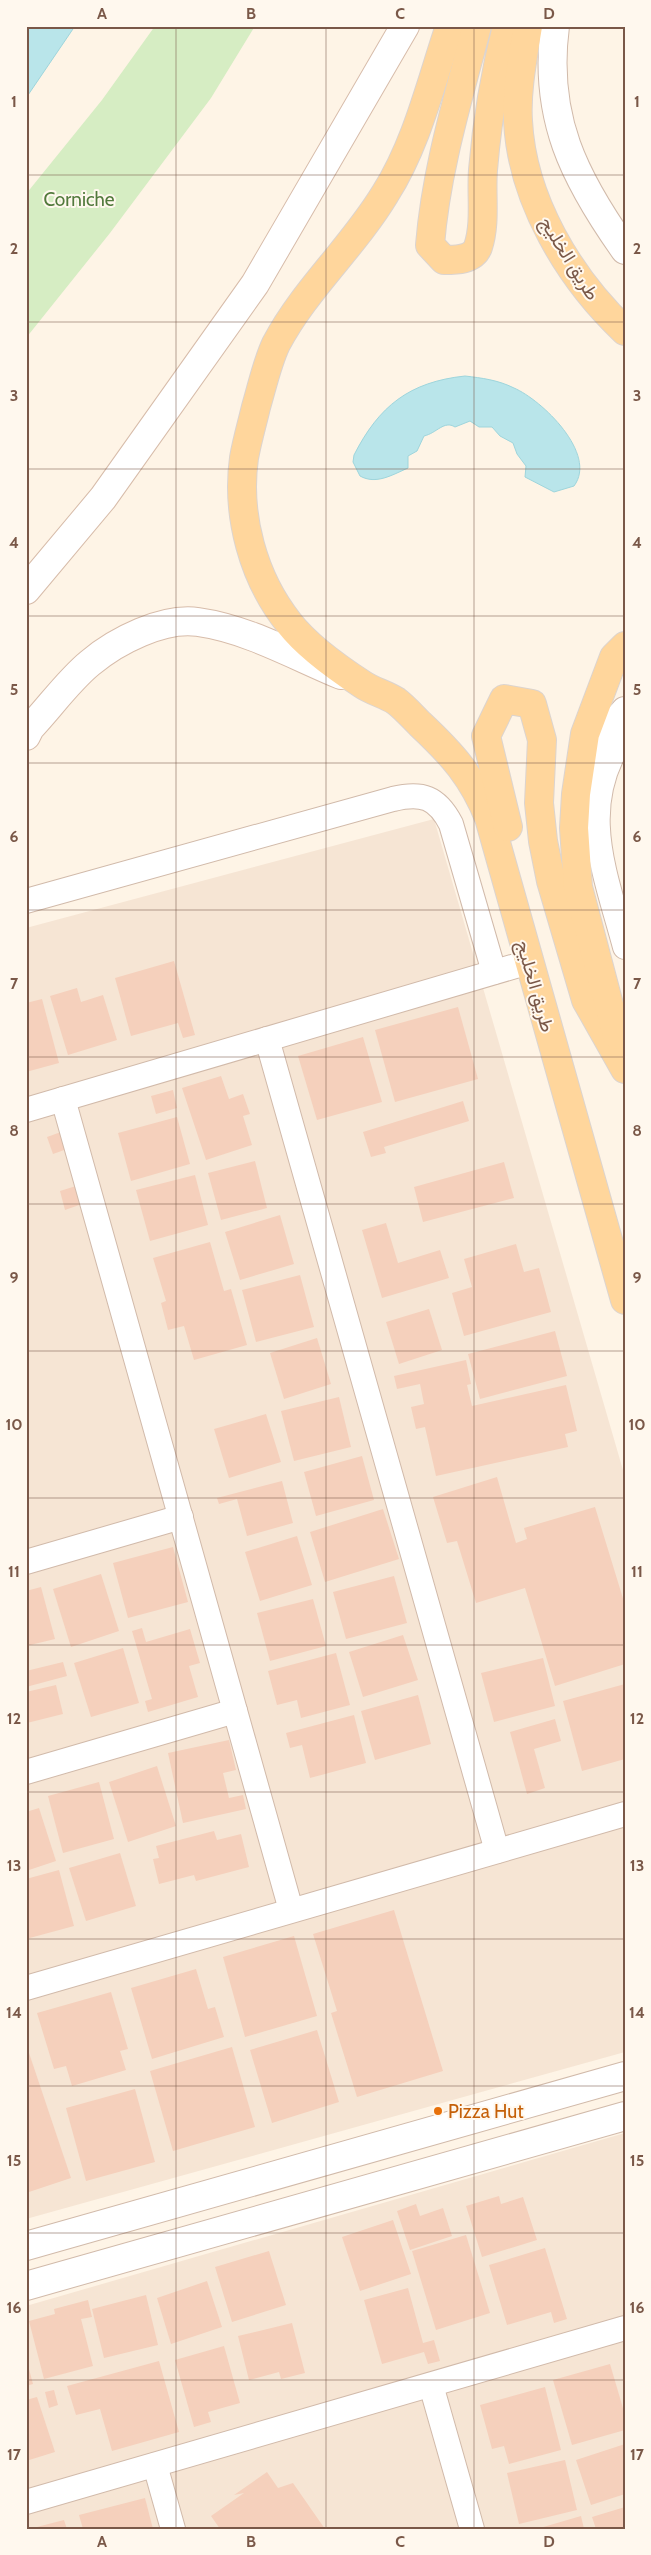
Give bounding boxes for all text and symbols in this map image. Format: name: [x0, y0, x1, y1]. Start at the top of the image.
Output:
text: A: [97, 4, 107, 23]
text: B: [246, 4, 256, 23]
text: C: [395, 4, 405, 23]
text: D: [543, 4, 555, 23]
text: 1: [11, 92, 17, 111]
text: 1: [634, 92, 640, 111]
park label: Corniche: [43, 188, 115, 211]
street label: طريق الخليج: [533, 212, 604, 305]
text: 2: [10, 239, 18, 258]
text: 2: [633, 239, 641, 258]
text: 3: [10, 386, 18, 405]
text: 3: [633, 386, 641, 405]
text: 4: [9, 533, 19, 552]
text: 4: [632, 533, 642, 552]
text: 5: [10, 680, 18, 699]
text: 5: [633, 680, 641, 699]
text: 6: [10, 827, 19, 846]
text: 6: [633, 827, 642, 846]
street label: طريق الخليج: [510, 938, 560, 1035]
text: 7: [10, 974, 19, 993]
text: 7: [633, 974, 642, 993]
text: 8: [9, 1121, 19, 1140]
text: 8: [632, 1121, 642, 1140]
text: 9: [10, 1268, 19, 1287]
text: 9: [633, 1268, 642, 1287]
text: 10: [5, 1415, 23, 1434]
text: 10: [628, 1415, 646, 1434]
text: 11: [8, 1562, 20, 1581]
text: 11: [631, 1562, 643, 1581]
text: 12: [7, 1709, 21, 1728]
text: 12: [630, 1709, 644, 1728]
text: 13: [7, 1856, 21, 1875]
text: 13: [630, 1856, 644, 1875]
text: 14: [6, 2003, 22, 2022]
text: 14: [629, 2003, 645, 2022]
place label: Pizza Hut: [448, 2100, 524, 2123]
marker: Pizza Hut: [432, 2105, 444, 2117]
text: 15: [7, 2151, 21, 2170]
text: 15: [630, 2151, 644, 2170]
text: 16: [7, 2298, 21, 2317]
text: 16: [630, 2298, 644, 2317]
text: 17: [7, 2445, 22, 2464]
text: 17: [630, 2445, 645, 2464]
text: A: [97, 2532, 107, 2551]
text: B: [246, 2532, 256, 2551]
text: C: [395, 2532, 405, 2551]
text: D: [543, 2532, 555, 2551]

